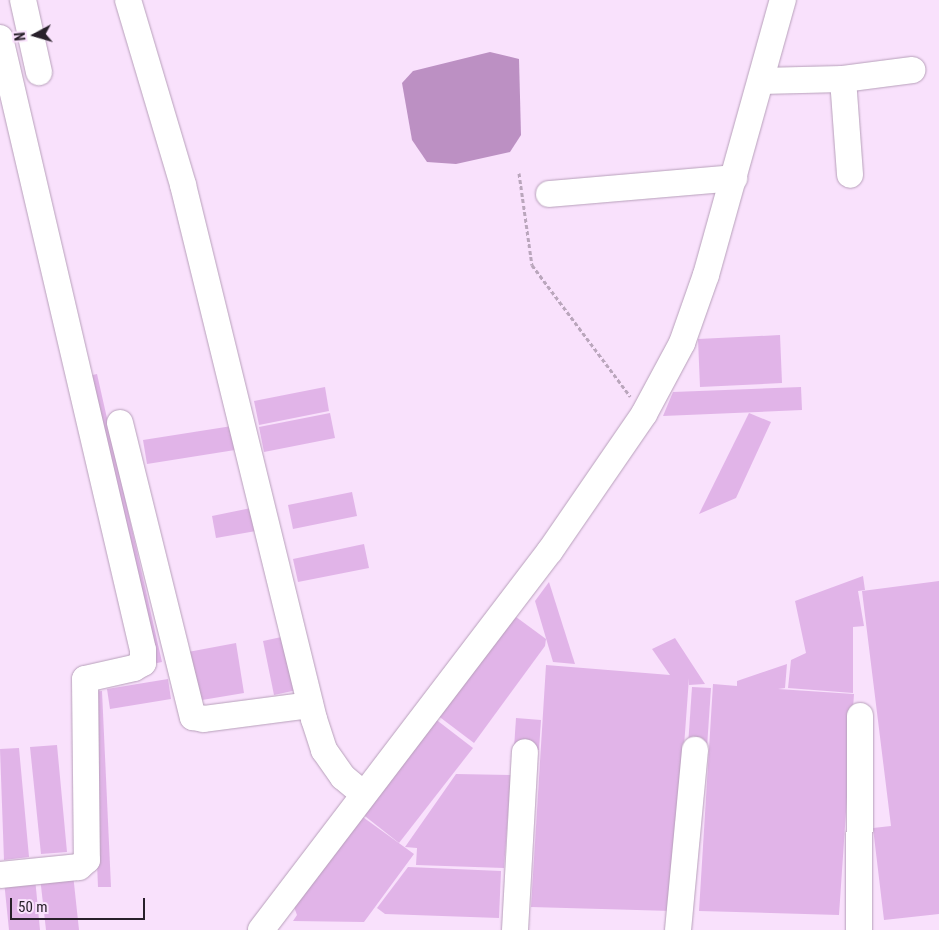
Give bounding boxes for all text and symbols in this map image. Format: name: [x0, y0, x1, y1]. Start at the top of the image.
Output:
north arrow: [10, 10, 60, 60]
text: N: [12, 31, 28, 42]
scale bar: [12, 888, 148, 920]
text: 50 m: [18, 898, 48, 916]

